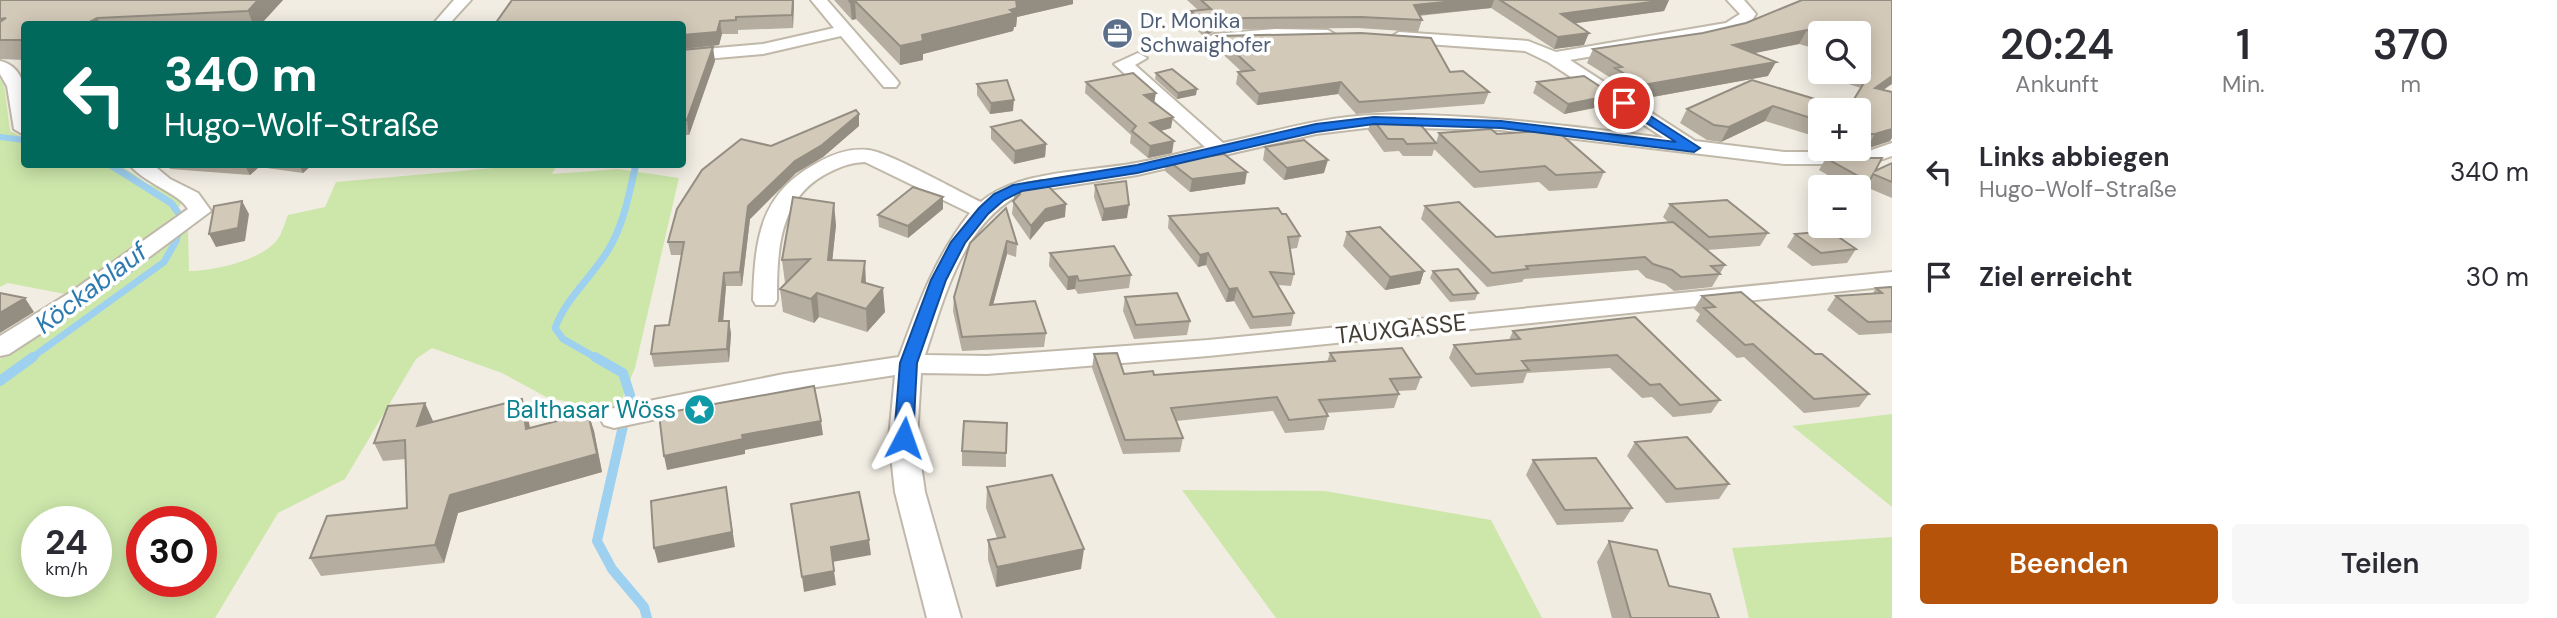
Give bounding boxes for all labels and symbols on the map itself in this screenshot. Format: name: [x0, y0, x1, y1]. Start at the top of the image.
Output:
place label: Dr. Monika Schwaighofer: [1140, 7, 1271, 59]
office icon: Dr. Monika Schwaighofer: [1100, 16, 1134, 50]
pin: [1594, 73, 1654, 133]
water label: Köckablauf: [28, 234, 155, 341]
street label: TAUXGASSE: [1334, 306, 1468, 351]
place icon: Balthasar Wöss: [682, 393, 716, 427]
place label: Balthasar Wöss: [506, 394, 676, 425]
position arrow: [867, 401, 941, 475]
speed limit sign: 30: [126, 506, 217, 597]

